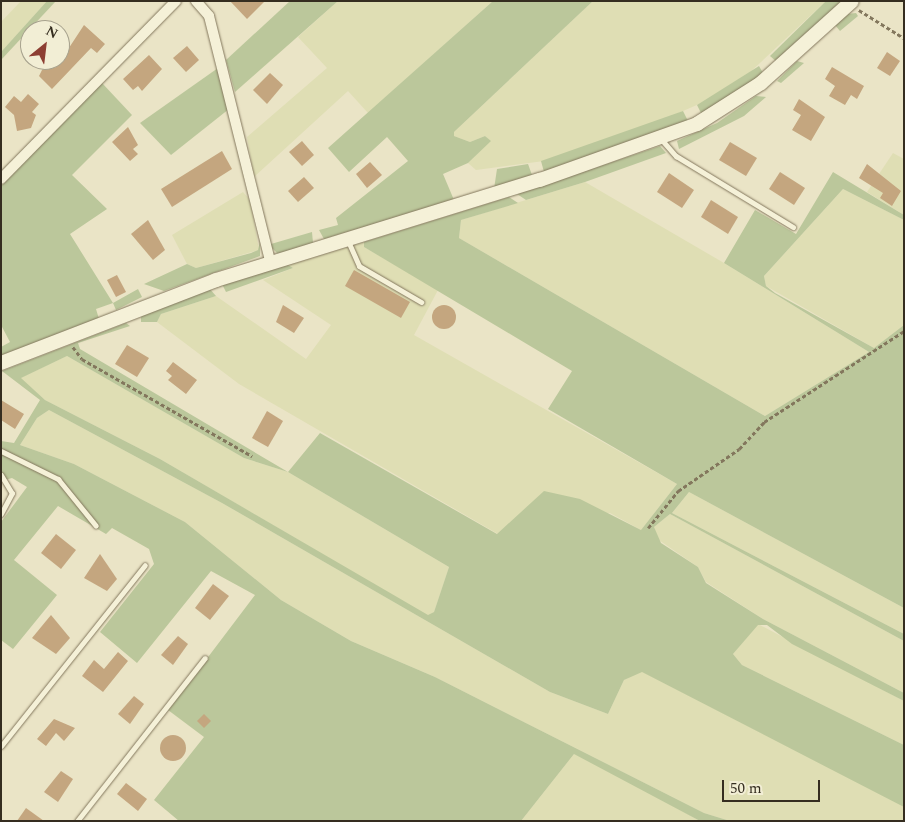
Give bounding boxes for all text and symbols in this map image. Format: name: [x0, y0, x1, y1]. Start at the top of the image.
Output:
north arrow: [20, 20, 70, 70]
text: N: [42, 20, 62, 44]
scale bar: [725, 770, 822, 802]
text: 50 m: [730, 777, 762, 800]

